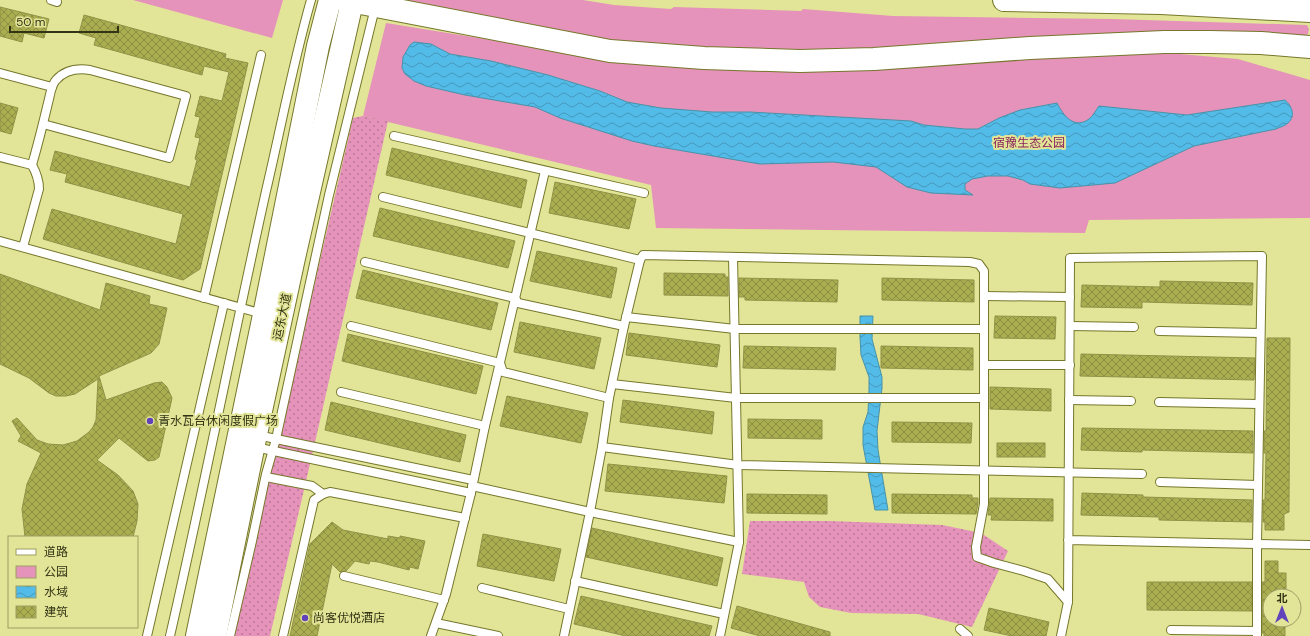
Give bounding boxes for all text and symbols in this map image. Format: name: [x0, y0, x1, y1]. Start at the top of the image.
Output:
scale bar: [10, 8, 118, 34]
text: 50 m: [16, 14, 45, 30]
park label: 宿豫生态公园: [993, 135, 1065, 151]
street label: 运东大道: [269, 292, 295, 342]
place label: 青水瓦台休闲度假广场: [158, 413, 278, 429]
marker: 青水瓦台休闲度假广场: [145, 416, 155, 426]
legend: [8, 536, 138, 628]
text: 道路: [44, 544, 68, 560]
text: 公园: [44, 564, 68, 580]
text: 水域: [44, 584, 68, 600]
north arrow: [1262, 588, 1302, 628]
text: 北: [1277, 591, 1288, 605]
text: 建筑: [44, 604, 68, 620]
place label: 尚客优悦酒店: [313, 610, 385, 626]
marker: 尚客优悦酒店: [300, 613, 310, 623]

